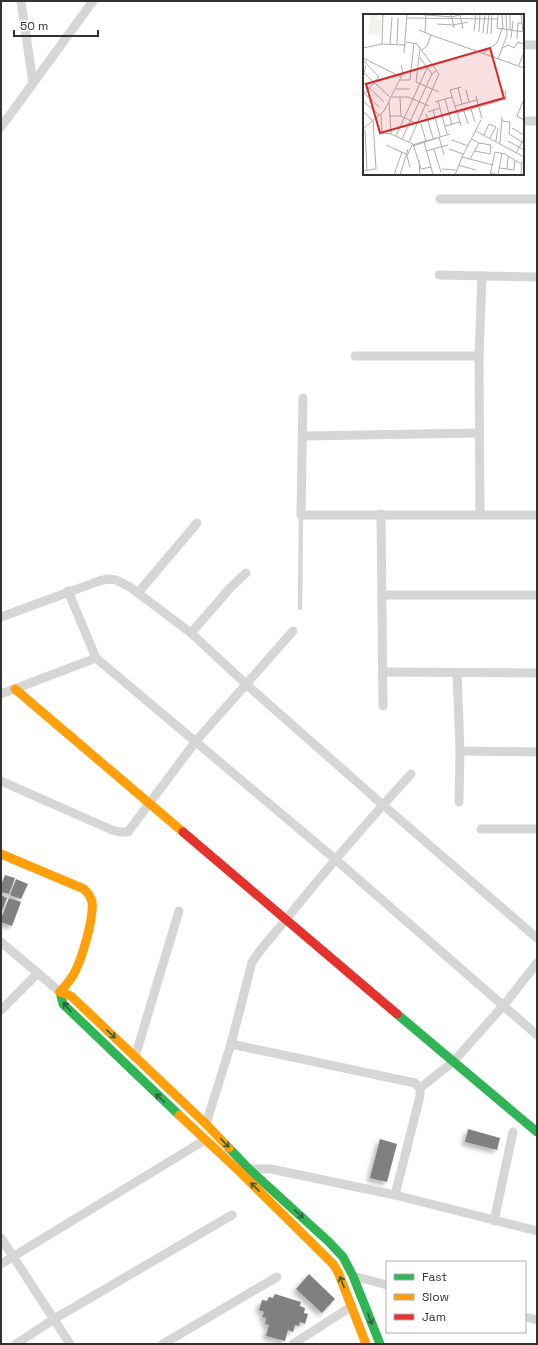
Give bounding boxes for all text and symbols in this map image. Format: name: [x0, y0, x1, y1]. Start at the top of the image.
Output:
scale bar: [14, 12, 98, 38]
inset map: [363, 14, 524, 175]
text: 50 m: [20, 18, 48, 34]
one-way arrow: [62, 1002, 71, 1012]
one-way arrow: [106, 1029, 116, 1039]
one-way arrow: [155, 1093, 165, 1102]
one-way arrow: [220, 1138, 230, 1148]
one-way arrow: [250, 1182, 260, 1192]
one-way arrow: [294, 1209, 304, 1218]
legend: [386, 1261, 526, 1333]
text: Fast: [422, 1269, 447, 1285]
one-way arrow: [338, 1276, 345, 1288]
text: Slow: [422, 1289, 449, 1305]
text: Jam: [422, 1309, 446, 1325]
one-way arrow: [367, 1313, 375, 1325]

